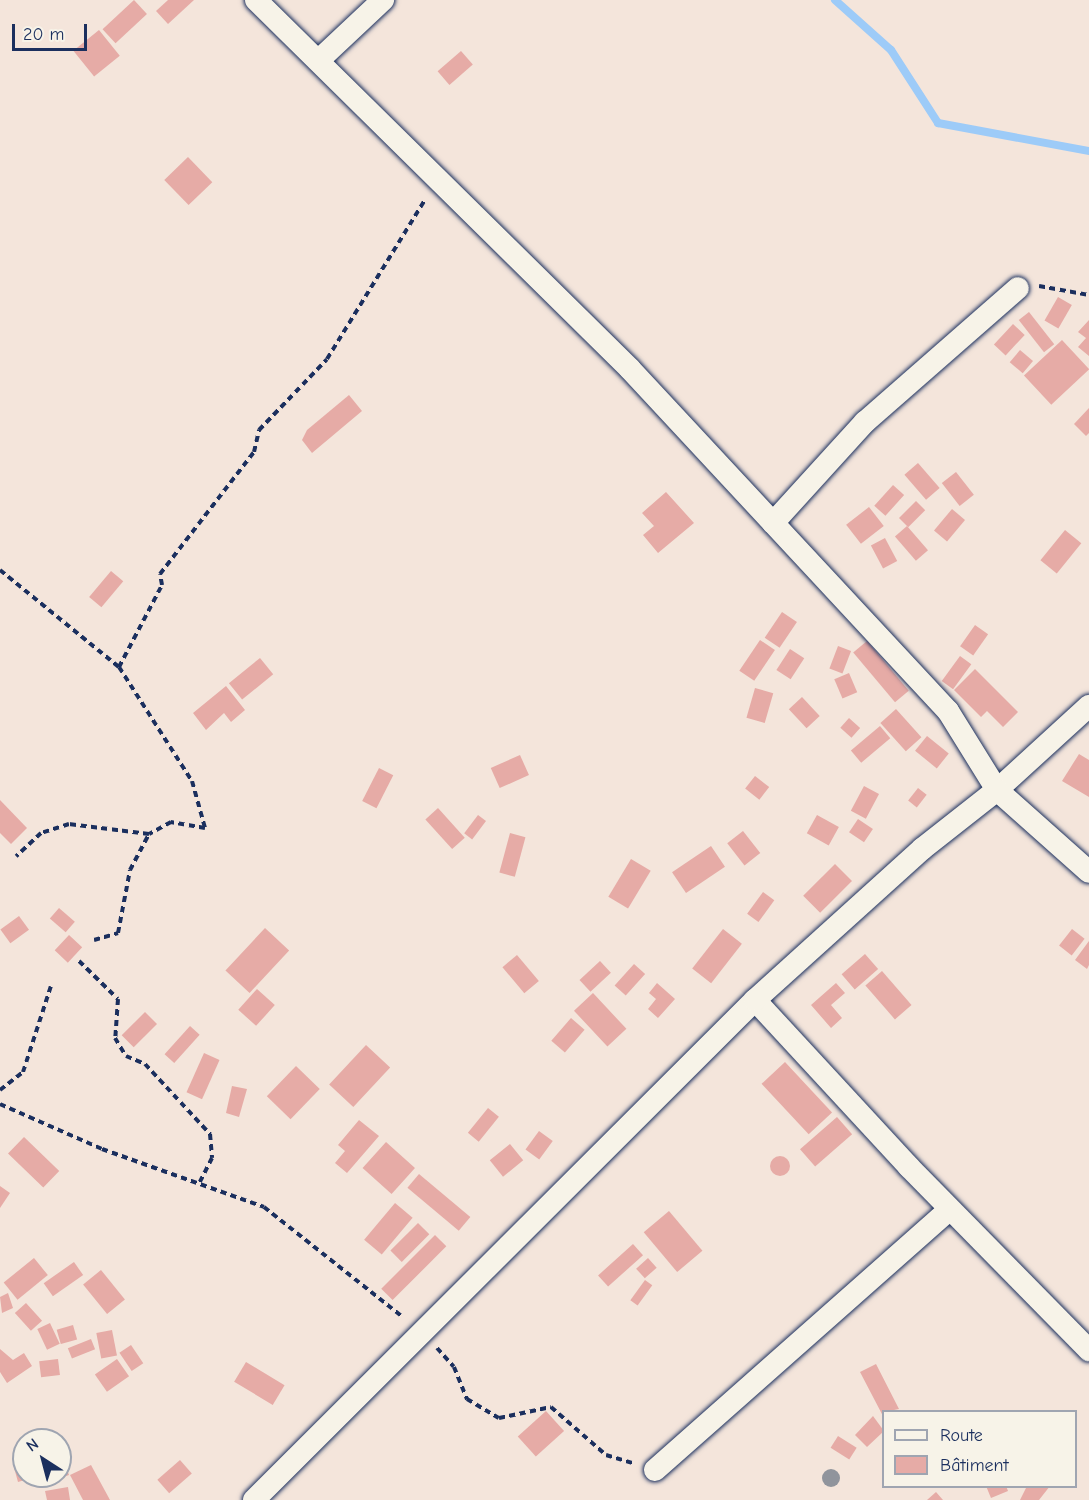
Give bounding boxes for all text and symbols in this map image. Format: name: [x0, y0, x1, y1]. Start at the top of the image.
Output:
scale bar: [15, 12, 90, 50]
text: 20 m: [23, 24, 64, 45]
legend: [882, 1410, 1077, 1488]
text: Route: [940, 1425, 983, 1446]
north arrow: [12, 1428, 72, 1488]
text: N: [23, 1435, 42, 1455]
text: Bâtiment: [940, 1455, 1009, 1476]

